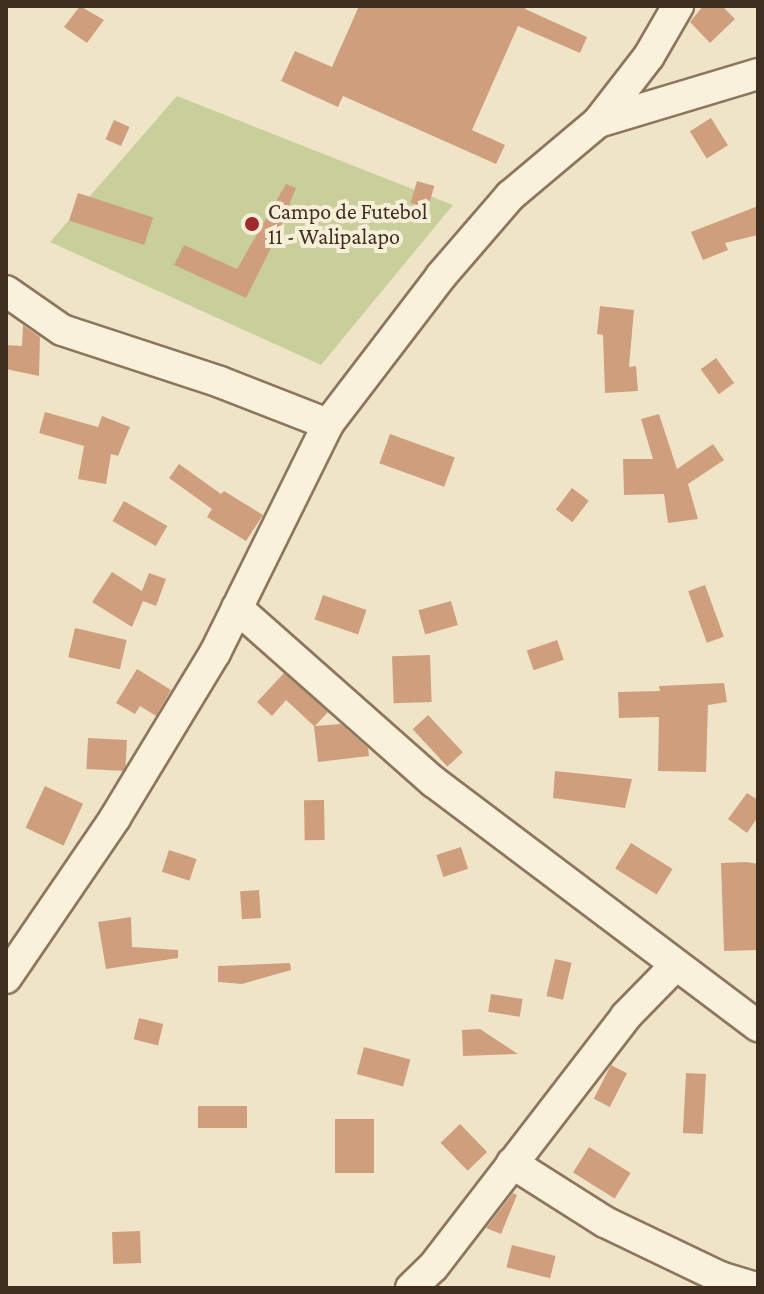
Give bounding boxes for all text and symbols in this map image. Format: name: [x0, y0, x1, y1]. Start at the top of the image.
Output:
place label: Campo de Futebol 11 - Walipalapo: [268, 198, 428, 250]
marker: Campo de Futebol 11 - Walipalapo: [243, 215, 261, 233]

